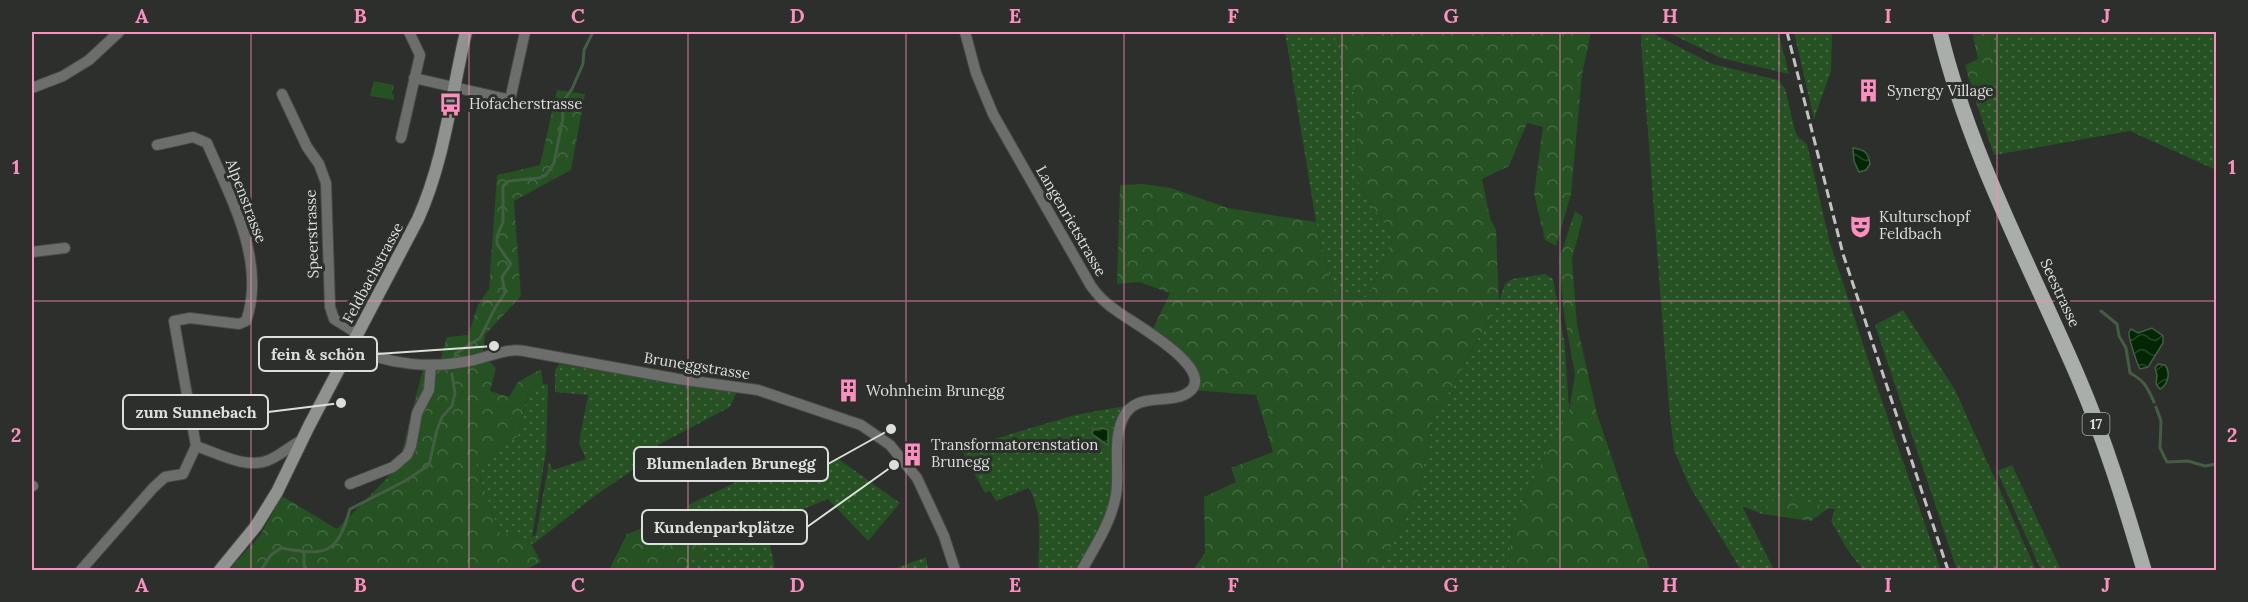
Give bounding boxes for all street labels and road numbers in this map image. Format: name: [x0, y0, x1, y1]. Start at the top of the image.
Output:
street label: Alpenstrasse: [221, 155, 271, 246]
street label: Langenrietstrasse: [1032, 162, 1111, 280]
street label: Speerstrasse: [300, 189, 323, 279]
street label: Feldbachstrasse: [338, 219, 407, 326]
street label: Seestrasse: [2036, 255, 2085, 330]
street label: Bruneggstrasse: [643, 348, 752, 383]
road number: 17: [2082, 413, 2110, 435]

